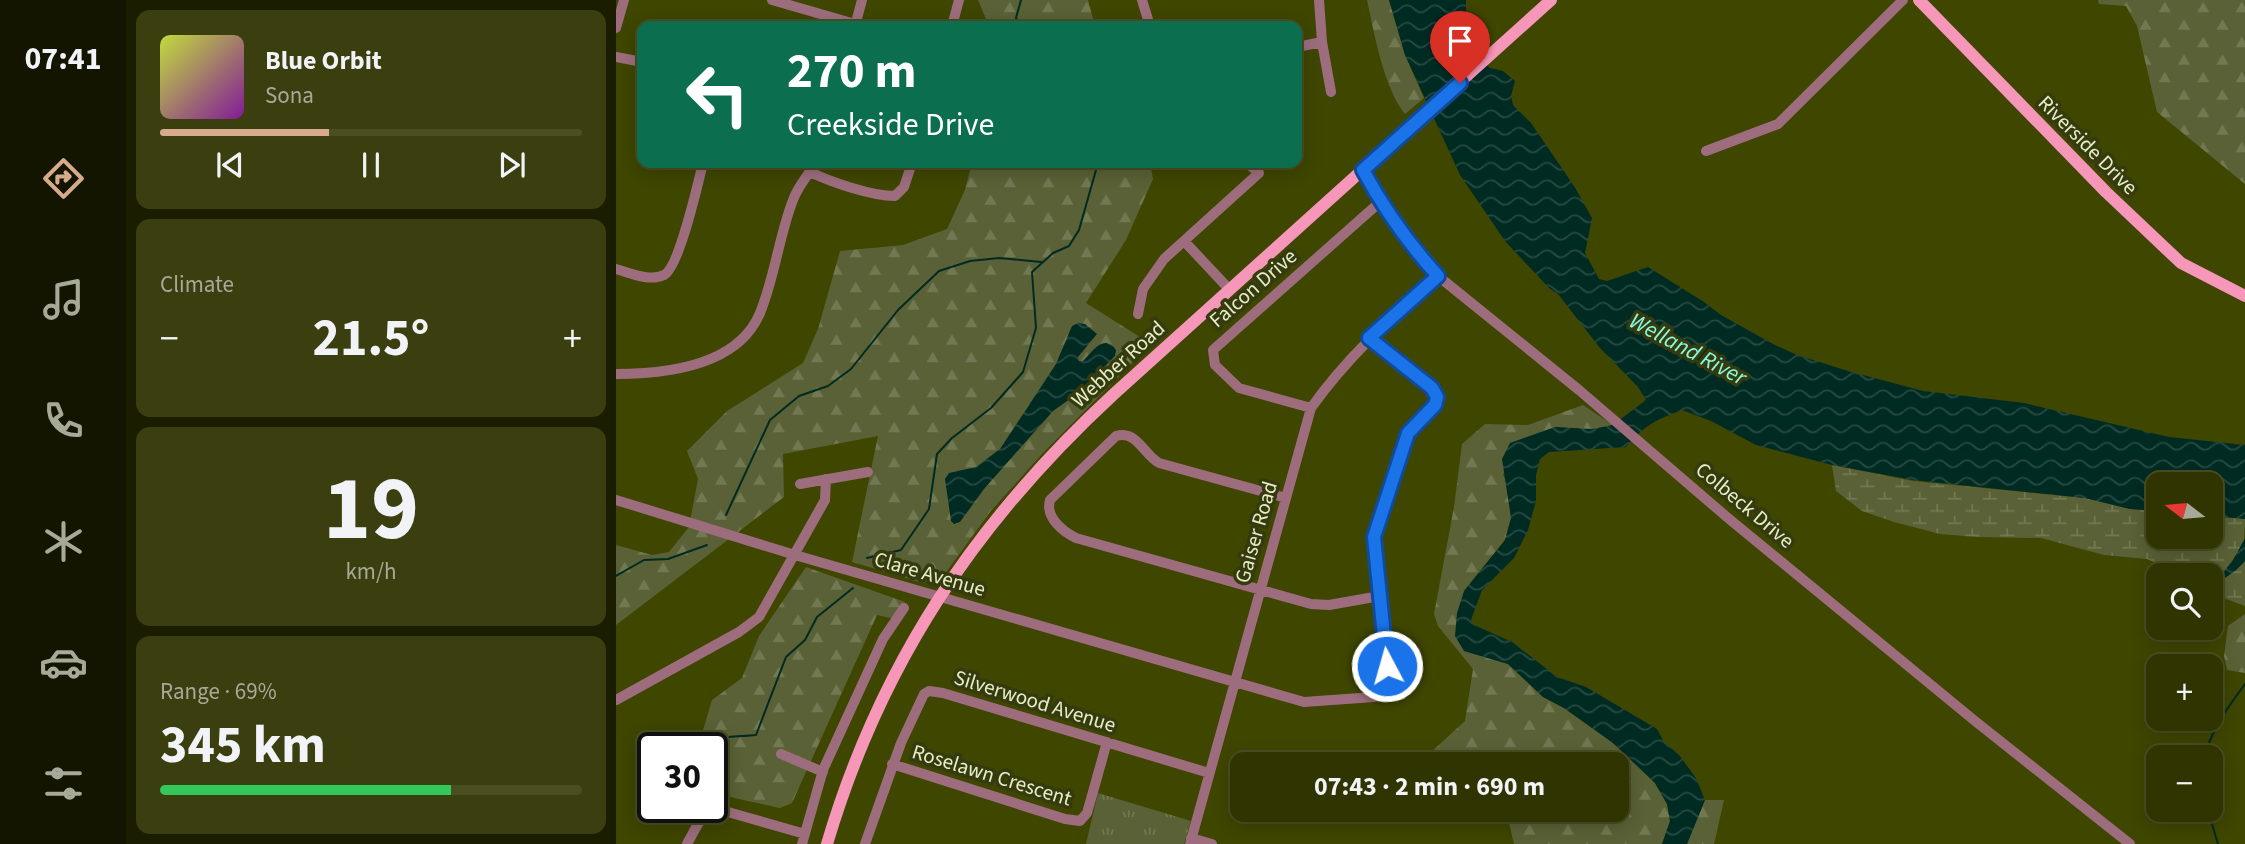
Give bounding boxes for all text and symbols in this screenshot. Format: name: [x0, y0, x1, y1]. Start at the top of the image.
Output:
pin: [1430, 11, 1490, 83]
icon: arrive: [1441, 22, 1479, 60]
text: 07:41: [24, 36, 102, 82]
text: 270 m: [787, 37, 916, 107]
text: Blue Orbit: [265, 42, 382, 79]
icon: left: [672, 49, 763, 140]
text: Sona: [265, 79, 314, 112]
street label: Riverside Drive: [2031, 88, 2145, 202]
text: Creekside Drive: [787, 102, 994, 148]
icon: previous: [211, 146, 249, 184]
icon: pause: [352, 146, 390, 184]
icon: next: [493, 146, 531, 184]
icon: directions: [39, 154, 88, 203]
street label: Falcon Drive: [1203, 241, 1303, 335]
text: Climate: [160, 268, 234, 301]
icon: music: [39, 275, 88, 324]
text: 21.5°: [313, 302, 429, 376]
water label: Welland River: [1624, 304, 1753, 394]
text: −: [160, 312, 179, 366]
text: +: [563, 312, 582, 366]
street label: Webber Road: [1064, 314, 1172, 414]
icon: phone: [39, 396, 88, 445]
text: 19: [323, 445, 419, 574]
street label: Colbeck Drive: [1689, 455, 1801, 555]
north arrow: [2146, 472, 2222, 550]
map controls: [2146, 472, 2223, 822]
street label: Gaiser Road: [1227, 478, 1285, 586]
icon: climate: [39, 517, 88, 566]
street label: Clare Avenue: [871, 544, 989, 604]
text: km/h: [345, 555, 397, 588]
button: search: [2146, 563, 2223, 640]
position arrow: [1350, 629, 1424, 703]
icon: car: [39, 638, 88, 687]
button: +: [2146, 654, 2223, 731]
street label: Silverwood Avenue: [950, 662, 1120, 740]
text: Range · 69%: [160, 675, 277, 708]
text: 345 km: [160, 709, 326, 783]
speed limit sign: 30: [637, 732, 728, 823]
street label: Roselawn Crescent: [909, 736, 1075, 814]
button: −: [2146, 745, 2223, 822]
icon: filters: [39, 759, 88, 808]
text: 07:43 · 2 min · 690 m: [1314, 768, 1545, 805]

